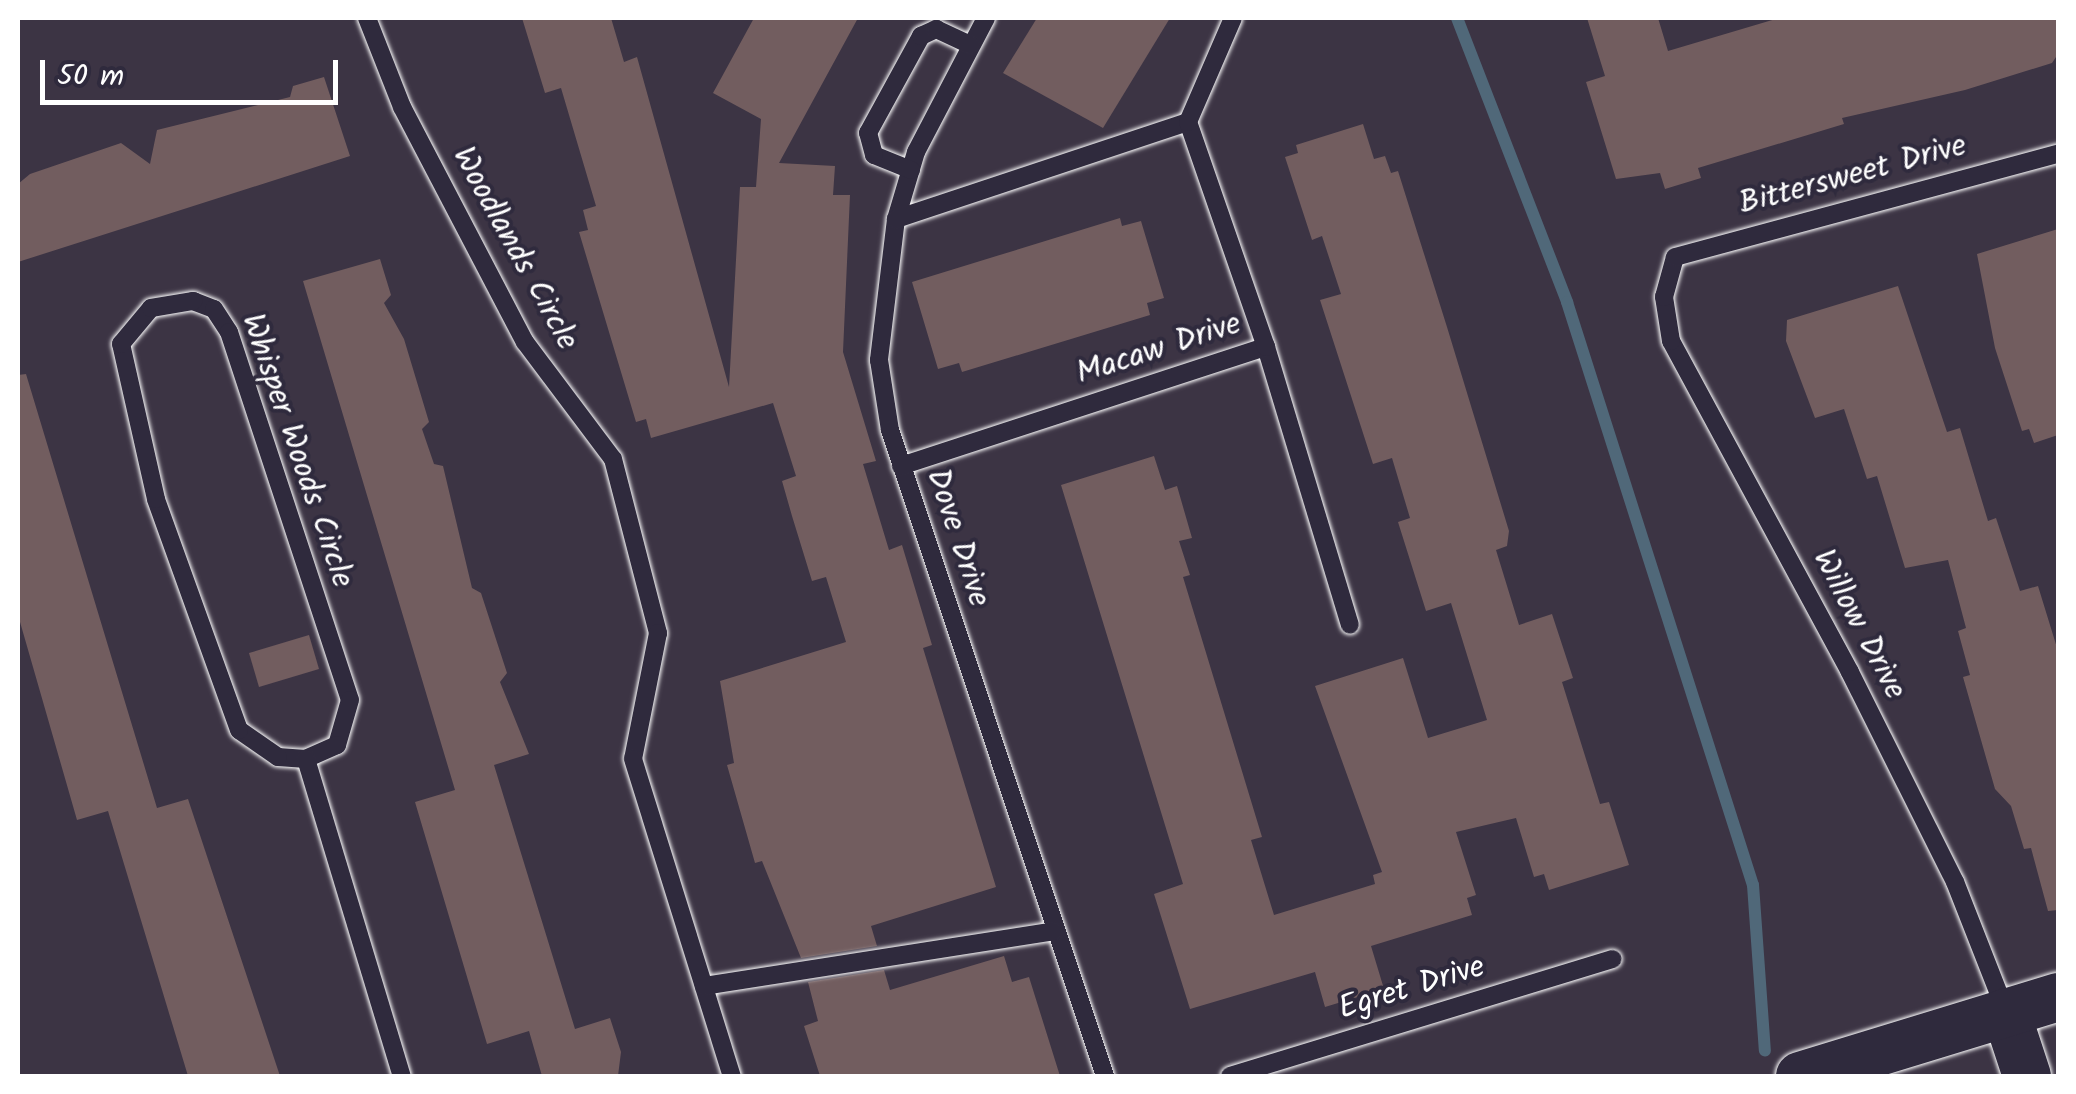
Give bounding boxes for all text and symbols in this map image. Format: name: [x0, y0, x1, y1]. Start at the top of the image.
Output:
scale bar: [45, 40, 342, 102]
text: 50 m: [57, 53, 124, 101]
street label: Bittersweet Drive: [1735, 127, 1971, 225]
street label: Woodlands Circle: [442, 141, 586, 357]
street label: Macaw Drive: [1072, 305, 1246, 395]
street label: Whisper Woods Circle: [231, 309, 361, 593]
street label: Dove Drive: [917, 464, 997, 612]
street label: Willow Drive: [1803, 544, 1913, 706]
street label: Egret Drive: [1334, 949, 1490, 1029]

